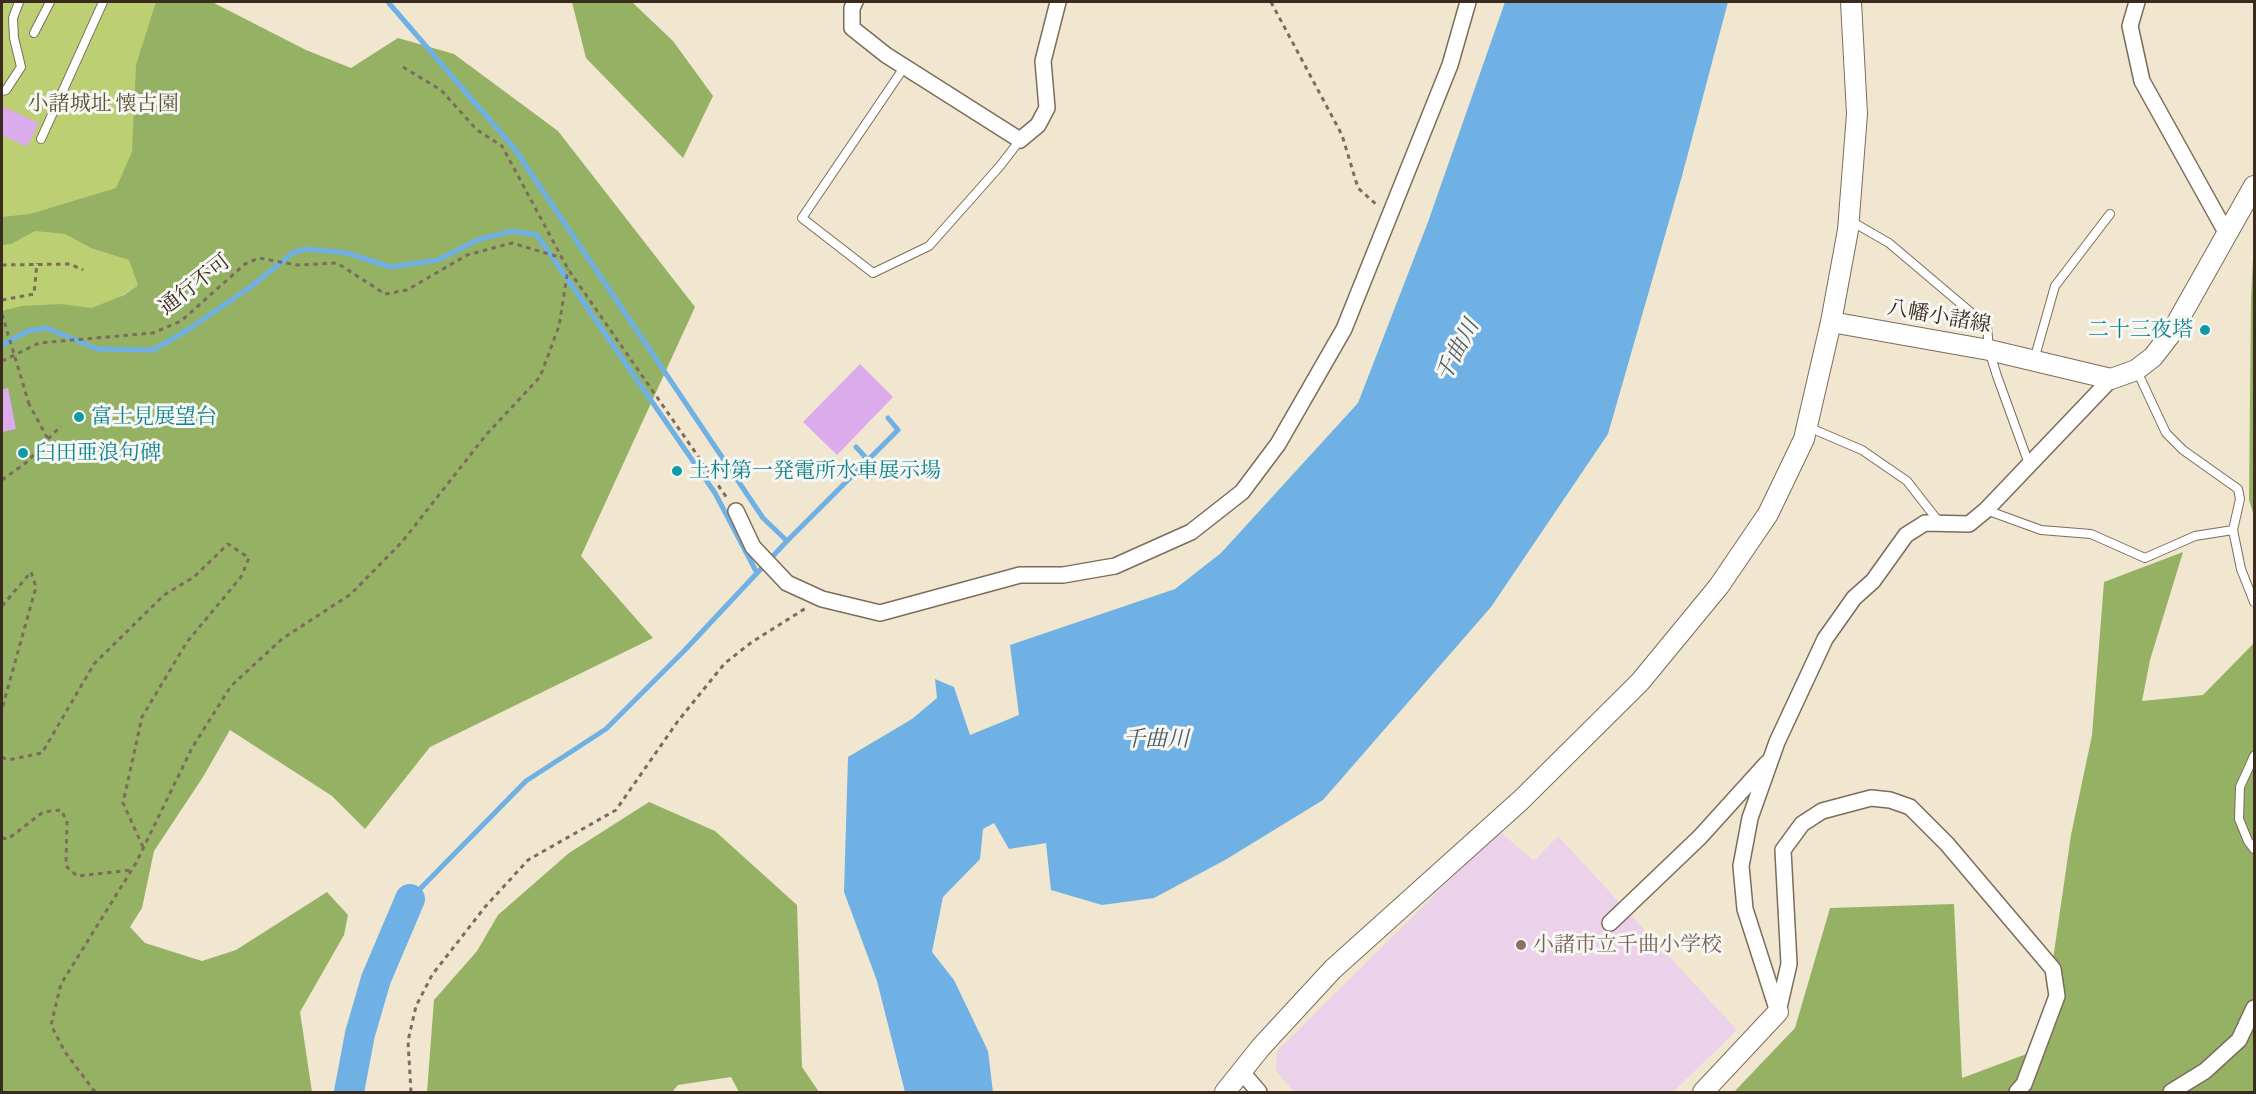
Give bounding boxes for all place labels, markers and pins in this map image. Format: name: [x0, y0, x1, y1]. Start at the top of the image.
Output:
place label: 二十三夜塔: [2088, 317, 2193, 343]
marker: 二十三夜塔: [2198, 323, 2212, 337]
place label: 富士見展望台: [91, 404, 217, 430]
marker: 富士見展望台: [72, 410, 86, 424]
place label: 臼田亜浪句碑: [35, 440, 161, 466]
marker: 臼田亜浪句碑: [16, 446, 30, 460]
place label: 土村第一発電所水車展示場: [689, 458, 941, 484]
marker: 土村第一発電所水車展示場: [670, 464, 684, 478]
place label: 小諸市立千曲小学校: [1533, 932, 1722, 958]
marker: 小諸市立千曲小学校: [1514, 938, 1528, 952]

